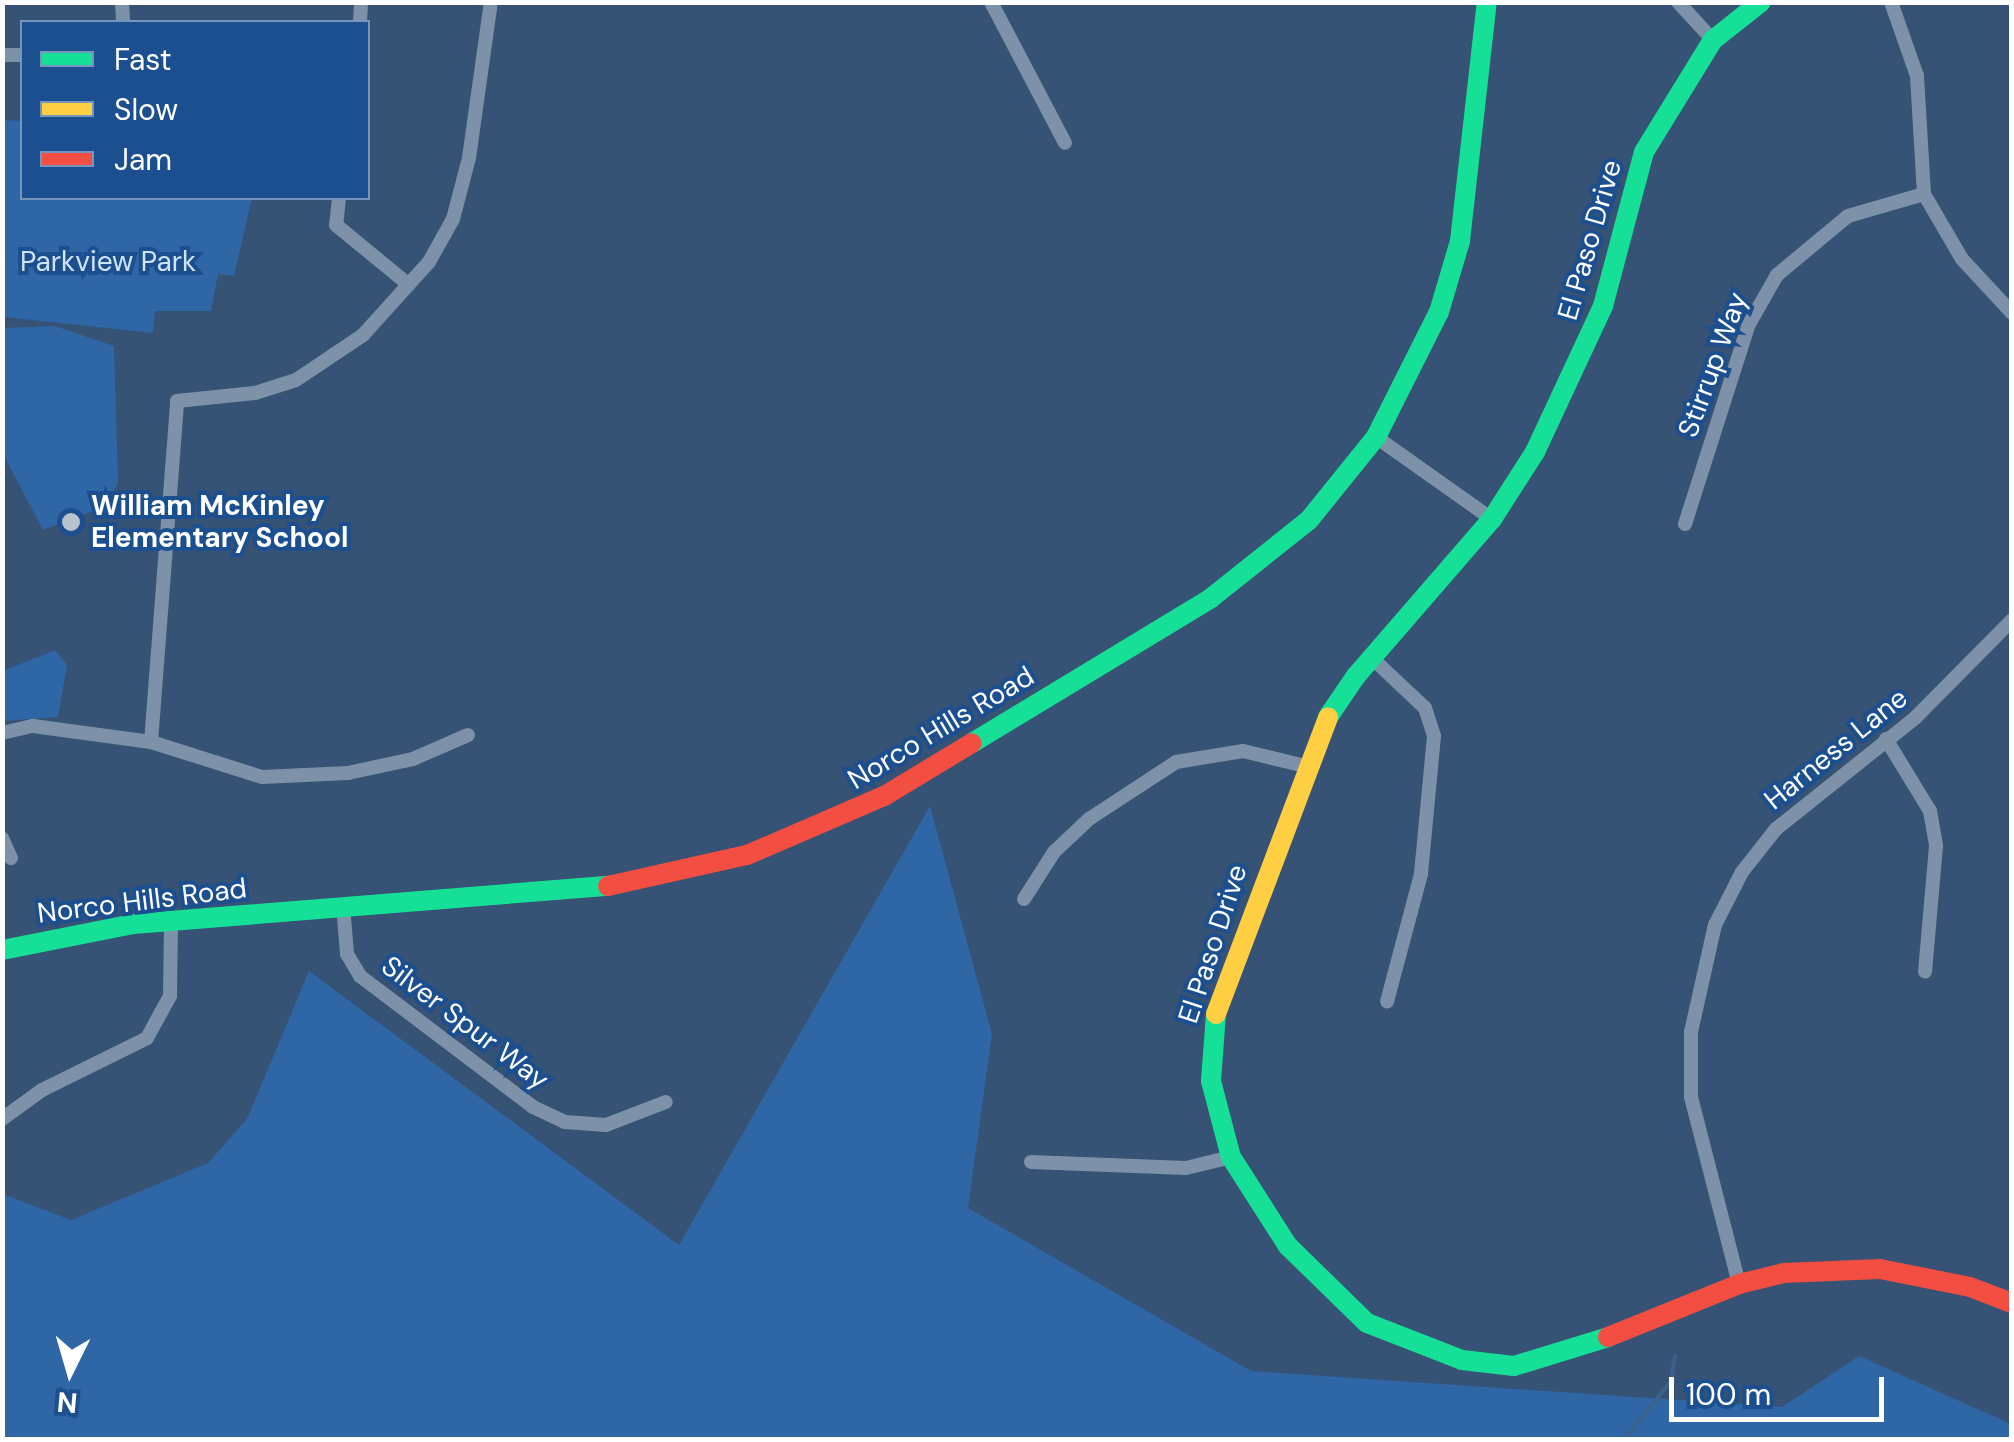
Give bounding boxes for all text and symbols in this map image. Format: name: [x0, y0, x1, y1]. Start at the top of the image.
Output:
legend: [20, 20, 370, 200]
text: Fast: [114, 40, 172, 79]
text: Slow: [114, 90, 178, 129]
text: Jam: [114, 140, 172, 179]
street label: El Paso Drive: [1551, 156, 1629, 324]
park label: Parkview Park: [20, 245, 196, 279]
street label: Stirrup Way: [1671, 288, 1755, 442]
place label: William McKinley Elementary School: [91, 489, 348, 555]
marker: William McKinley Elementary School: [60, 511, 82, 533]
street label: Norco Hills Road: [842, 659, 1040, 797]
street label: Harness Lane: [1758, 681, 1914, 817]
street label: El Paso Drive: [1172, 860, 1254, 1028]
street label: Norco Hills Road: [35, 871, 249, 931]
street label: Silver Spur Way: [375, 949, 555, 1097]
north arrow: [20, 1322, 120, 1422]
scale bar: [1674, 1357, 1889, 1419]
text: 100 m: [1686, 1375, 1771, 1414]
text: N: [56, 1383, 79, 1422]

